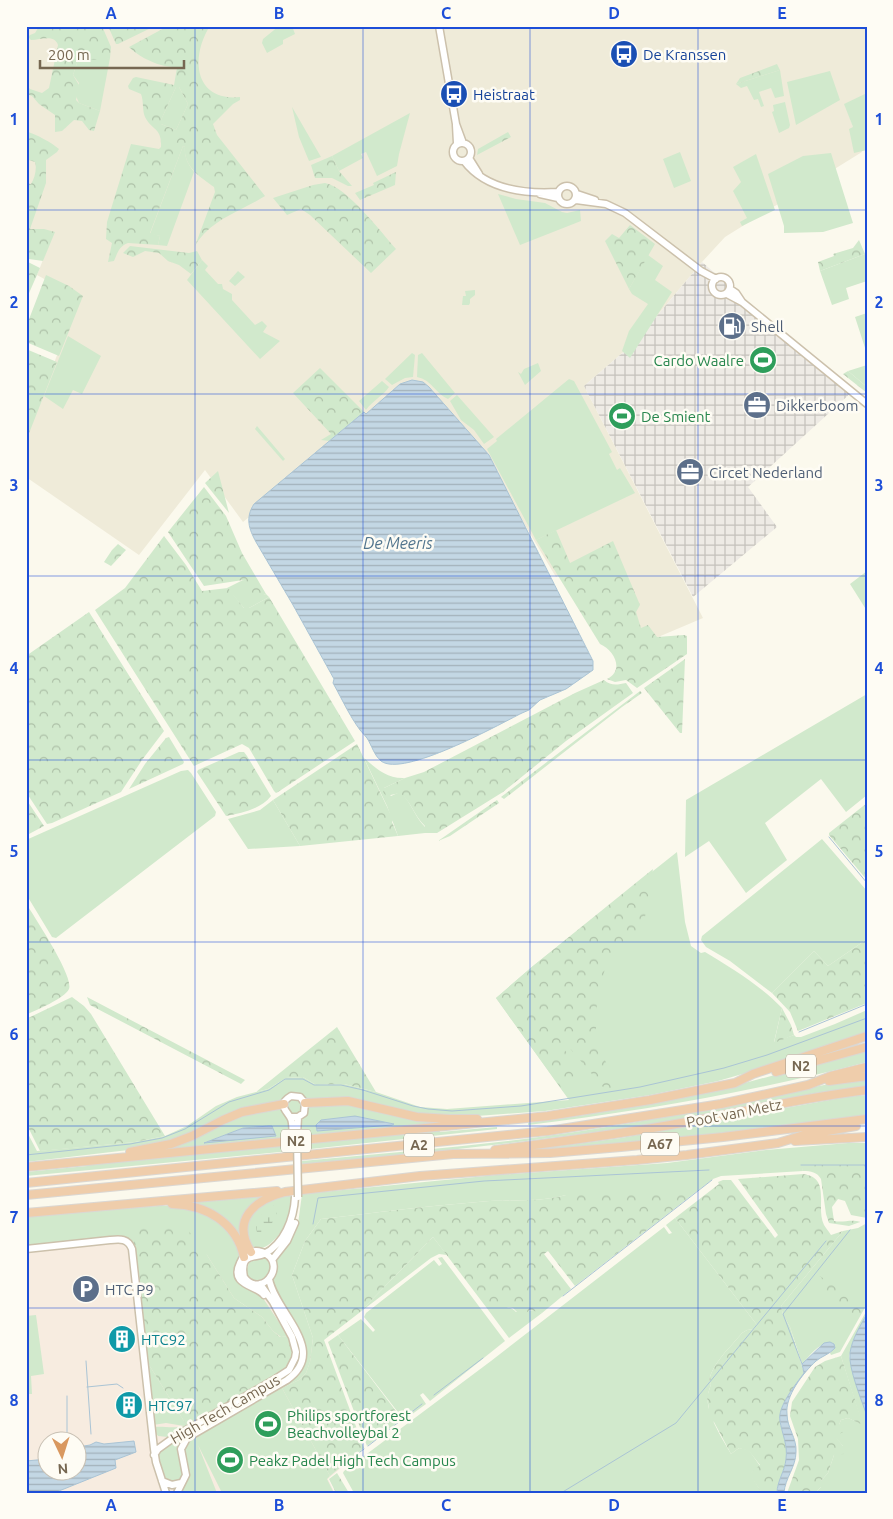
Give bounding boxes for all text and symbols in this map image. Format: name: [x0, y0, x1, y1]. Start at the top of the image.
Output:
text: A: [105, 4, 117, 22]
text: B: [274, 4, 284, 22]
text: C: [441, 4, 451, 22]
text: D: [608, 4, 620, 22]
text: E: [777, 4, 787, 22]
scale bar: [40, 38, 184, 70]
bus stop icon: De Kranssen: [609, 39, 639, 69]
text: 200 m: [48, 46, 90, 63]
place label: De Kranssen: [643, 46, 726, 63]
bus stop icon: Heistraat: [439, 79, 469, 109]
place label: Heistraat: [473, 86, 535, 103]
text: 1: [9, 110, 19, 128]
text: 1: [874, 110, 884, 128]
text: 2: [9, 293, 19, 311]
text: 2: [874, 293, 884, 311]
fuel station icon: Shell: [717, 311, 747, 341]
place label: Shell: [751, 318, 784, 335]
sports icon: Cardo Waalre: [748, 345, 778, 375]
place label: Cardo Waalre: [654, 352, 744, 369]
office icon: Dikkerboom: [742, 390, 772, 420]
place label: Dikkerboom: [776, 397, 858, 414]
sports icon: De Smient: [607, 401, 637, 431]
place label: De Smient: [641, 408, 711, 425]
office icon: Circet Nederland: [675, 457, 705, 487]
place label: Circet Nederland: [709, 464, 823, 481]
text: 3: [9, 476, 19, 494]
text: 3: [874, 476, 884, 494]
water label: De Meeris: [363, 534, 433, 552]
text: 4: [9, 659, 19, 677]
text: 4: [874, 659, 884, 677]
text: 5: [9, 842, 19, 860]
text: 5: [874, 842, 884, 860]
text: 6: [9, 1025, 19, 1043]
text: 6: [874, 1025, 884, 1043]
road number: N2: [786, 1054, 816, 1078]
street label: Poot van Metz: [685, 1095, 783, 1131]
road number: N2: [281, 1130, 311, 1152]
road number: A67: [641, 1132, 679, 1156]
road number: A2: [404, 1134, 434, 1156]
text: 7: [9, 1208, 19, 1226]
text: 7: [874, 1208, 884, 1226]
parking icon: HTC P9: [71, 1274, 101, 1304]
place label: HTC P9: [105, 1281, 154, 1298]
building icon: HTC92: [107, 1324, 137, 1354]
place label: HTC92: [141, 1331, 186, 1348]
street label: High Tech Campus: [167, 1371, 283, 1447]
building icon: HTC97: [114, 1390, 144, 1420]
text: 8: [9, 1391, 19, 1409]
text: 8: [874, 1391, 884, 1409]
place label: HTC97: [148, 1397, 193, 1414]
place label: Philips sportforest Beachvolleybal 2: [287, 1407, 411, 1441]
sports icon: Philips sportforest Beachvolleybal 2: [253, 1409, 283, 1439]
north arrow: [38, 1432, 88, 1482]
sports icon: Peakz Padel High Tech Campus: [215, 1445, 245, 1475]
place label: Peakz Padel High Tech Campus: [249, 1452, 456, 1469]
text: N: [57, 1461, 69, 1477]
text: A: [105, 1496, 117, 1514]
text: B: [274, 1496, 284, 1514]
text: C: [441, 1496, 451, 1514]
text: D: [608, 1496, 620, 1514]
text: E: [777, 1496, 787, 1514]

